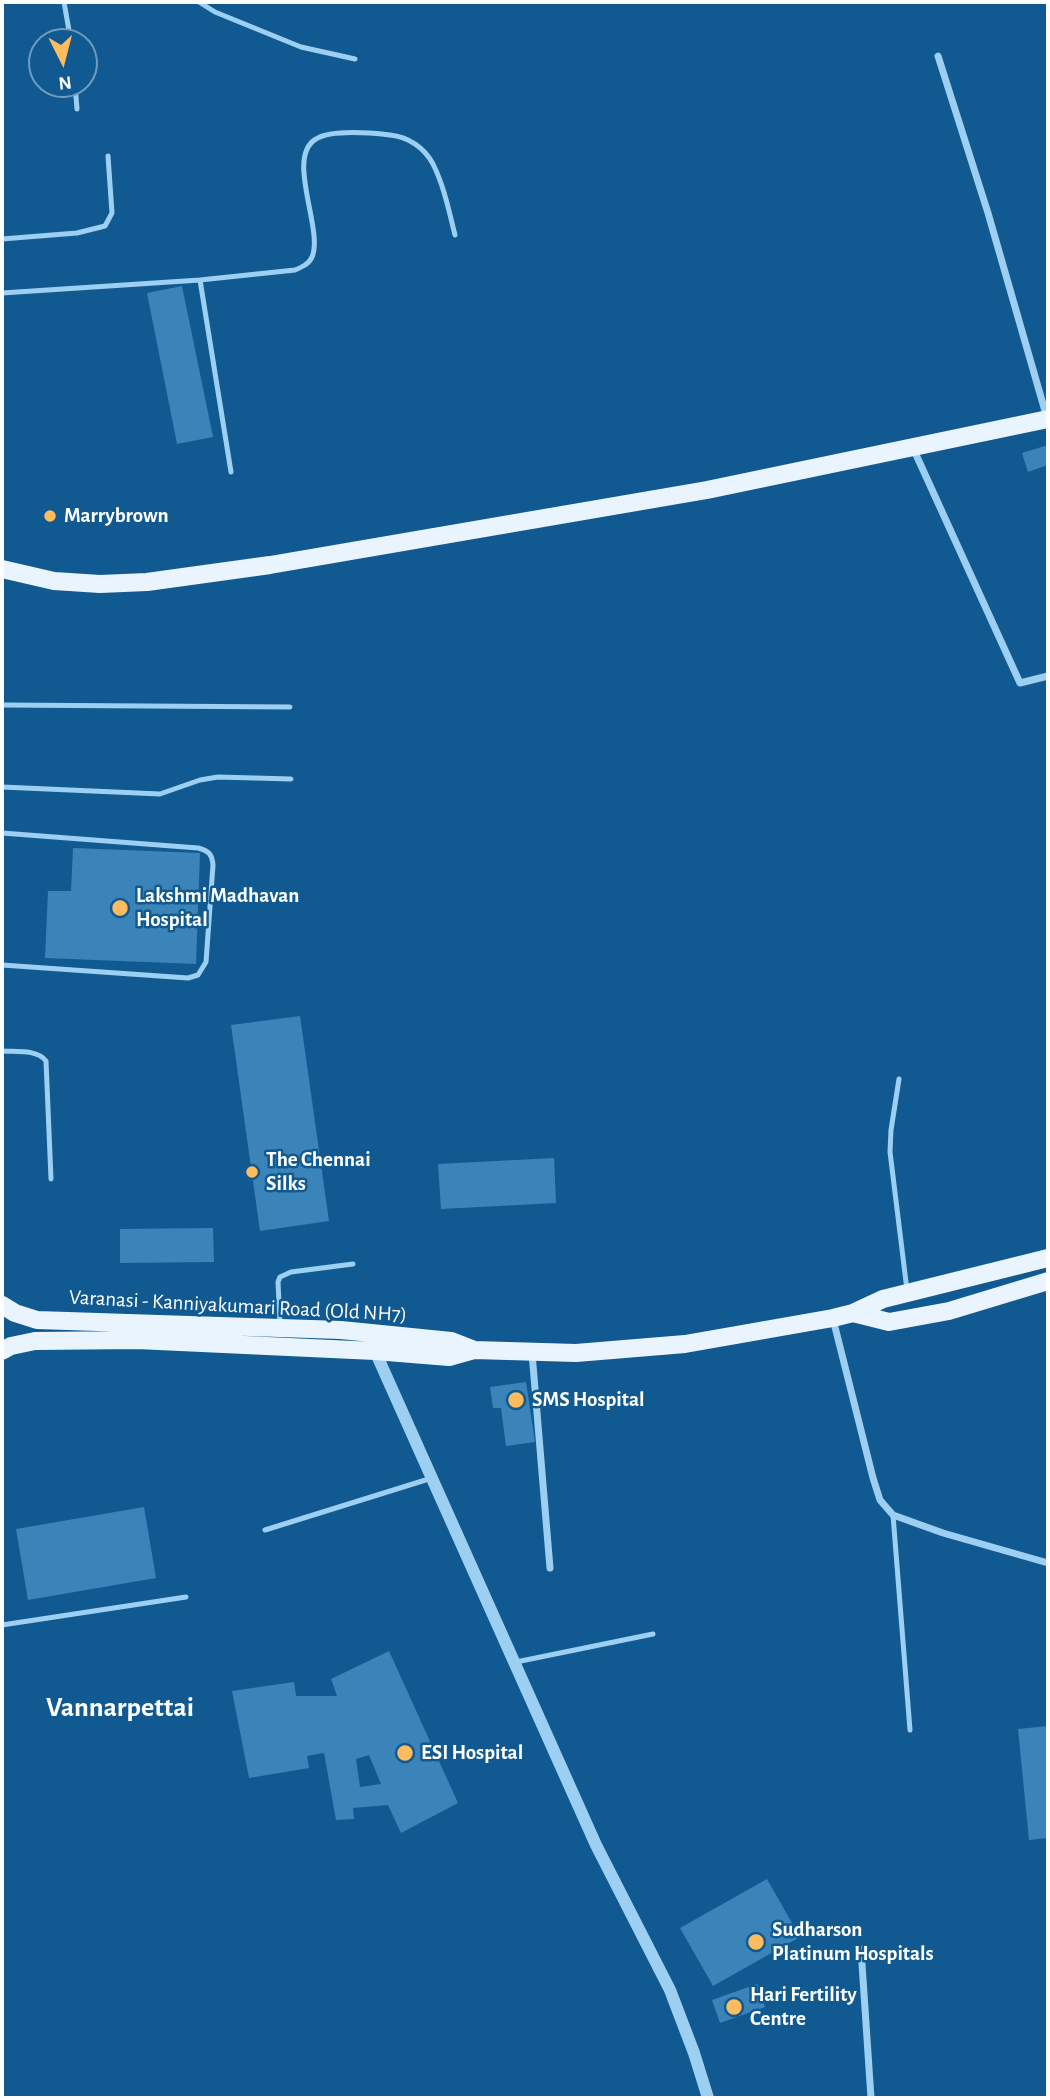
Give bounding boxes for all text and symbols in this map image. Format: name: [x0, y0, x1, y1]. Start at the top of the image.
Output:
north arrow: [28, 28, 98, 98]
text: N: [57, 72, 73, 93]
place label: Marrybrown: [64, 503, 169, 529]
marker: Marrybrown: [42, 508, 58, 524]
place label: Lakshmi Madhavan Hospital: [136, 883, 299, 933]
marker: Lakshmi Madhavan Hospital: [110, 898, 130, 918]
place label: The Chennai Silks: [266, 1147, 371, 1197]
marker: The Chennai Silks: [244, 1164, 260, 1180]
street label: Varanasi - Kanniyakumari Road (Old NH7): [68, 1285, 408, 1327]
place label: SMS Hospital: [532, 1387, 645, 1413]
marker: SMS Hospital: [506, 1390, 526, 1410]
district label: Vannarpettai: [46, 1691, 194, 1725]
place label: ESI Hospital: [421, 1740, 523, 1766]
marker: ESI Hospital: [395, 1743, 415, 1763]
place label: Sudharson Platinum Hospitals: [772, 1917, 934, 1967]
marker: Sudharson Platinum Hospitals: [746, 1932, 766, 1952]
place label: Hari Fertility Centre: [750, 1982, 857, 2032]
marker: Hari Fertility Centre: [724, 1997, 744, 2017]

